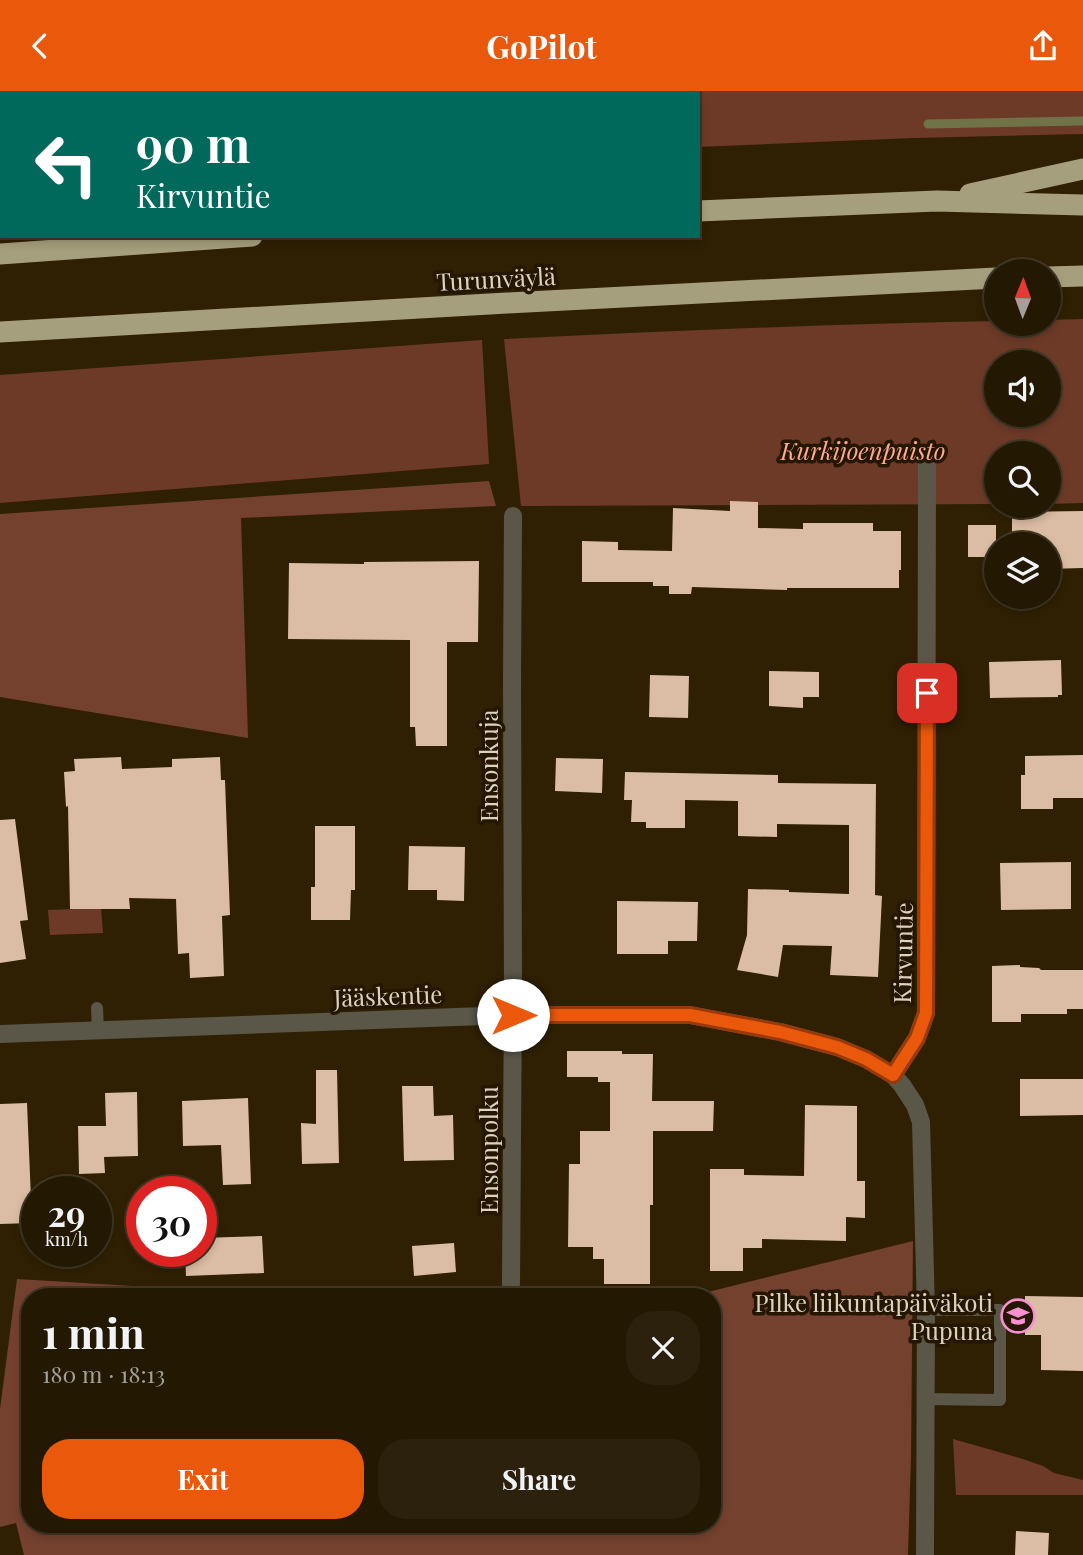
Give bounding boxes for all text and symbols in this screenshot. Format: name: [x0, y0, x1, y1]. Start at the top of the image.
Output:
text: GoPilot: [486, 24, 597, 67]
icon: back: [21, 27, 59, 65]
icon: share: [1024, 27, 1062, 65]
text: 90 m: [136, 110, 250, 175]
icon: left: [21, 119, 112, 210]
text: Kirvuntie: [136, 173, 271, 216]
street label: Turunväylä: [435, 259, 557, 297]
north arrow: [984, 259, 1060, 336]
map controls: [984, 259, 1061, 609]
button: sound: [984, 350, 1061, 427]
park label: Kurkijoenpuisto: [779, 434, 946, 466]
button: search: [984, 441, 1061, 518]
button: layers: [984, 532, 1061, 609]
pin: [897, 663, 957, 723]
icon: arrive: [908, 674, 946, 712]
street label: Ensonkuja: [472, 710, 504, 822]
street label: Kirvuntie: [885, 902, 919, 1004]
street label: Jääskentie: [332, 977, 443, 1013]
position arrow: [476, 978, 550, 1052]
street label: Ensonpolku: [472, 1086, 504, 1214]
speed limit sign: 30: [126, 1176, 217, 1267]
text: 29: [48, 1189, 85, 1236]
text: km/h: [45, 1227, 88, 1251]
place label: Pilke liikuntapäiväkoti Pupuna: [755, 1286, 993, 1346]
school or university icon: Pilke liikuntapäiväkoti Pupuna: [999, 1297, 1037, 1335]
text: 1 min: [42, 1304, 145, 1360]
button: close: [626, 1311, 700, 1385]
text: 180 m · 18:13: [42, 1358, 165, 1389]
button: Exit: [42, 1439, 364, 1519]
button: Share: [378, 1439, 700, 1519]

